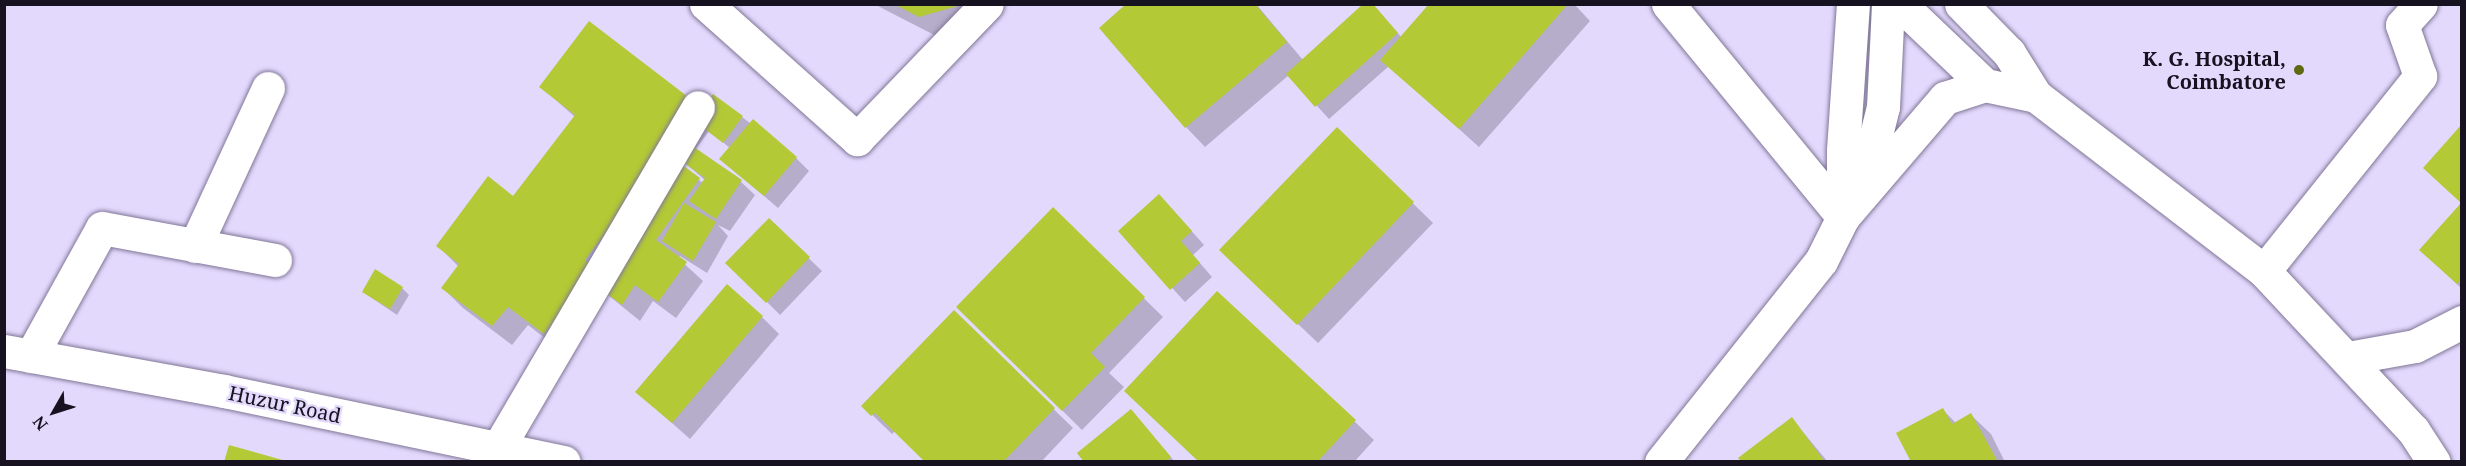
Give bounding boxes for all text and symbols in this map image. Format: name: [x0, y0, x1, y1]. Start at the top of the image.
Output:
place label: K. G. Hospital, Coimbatore: [2143, 46, 2286, 93]
marker: K. G. Hospital, Coimbatore: [2290, 61, 2308, 79]
street label: Huzur Road: [227, 380, 343, 428]
north arrow: [24, 382, 84, 442]
text: N: [28, 412, 53, 435]

